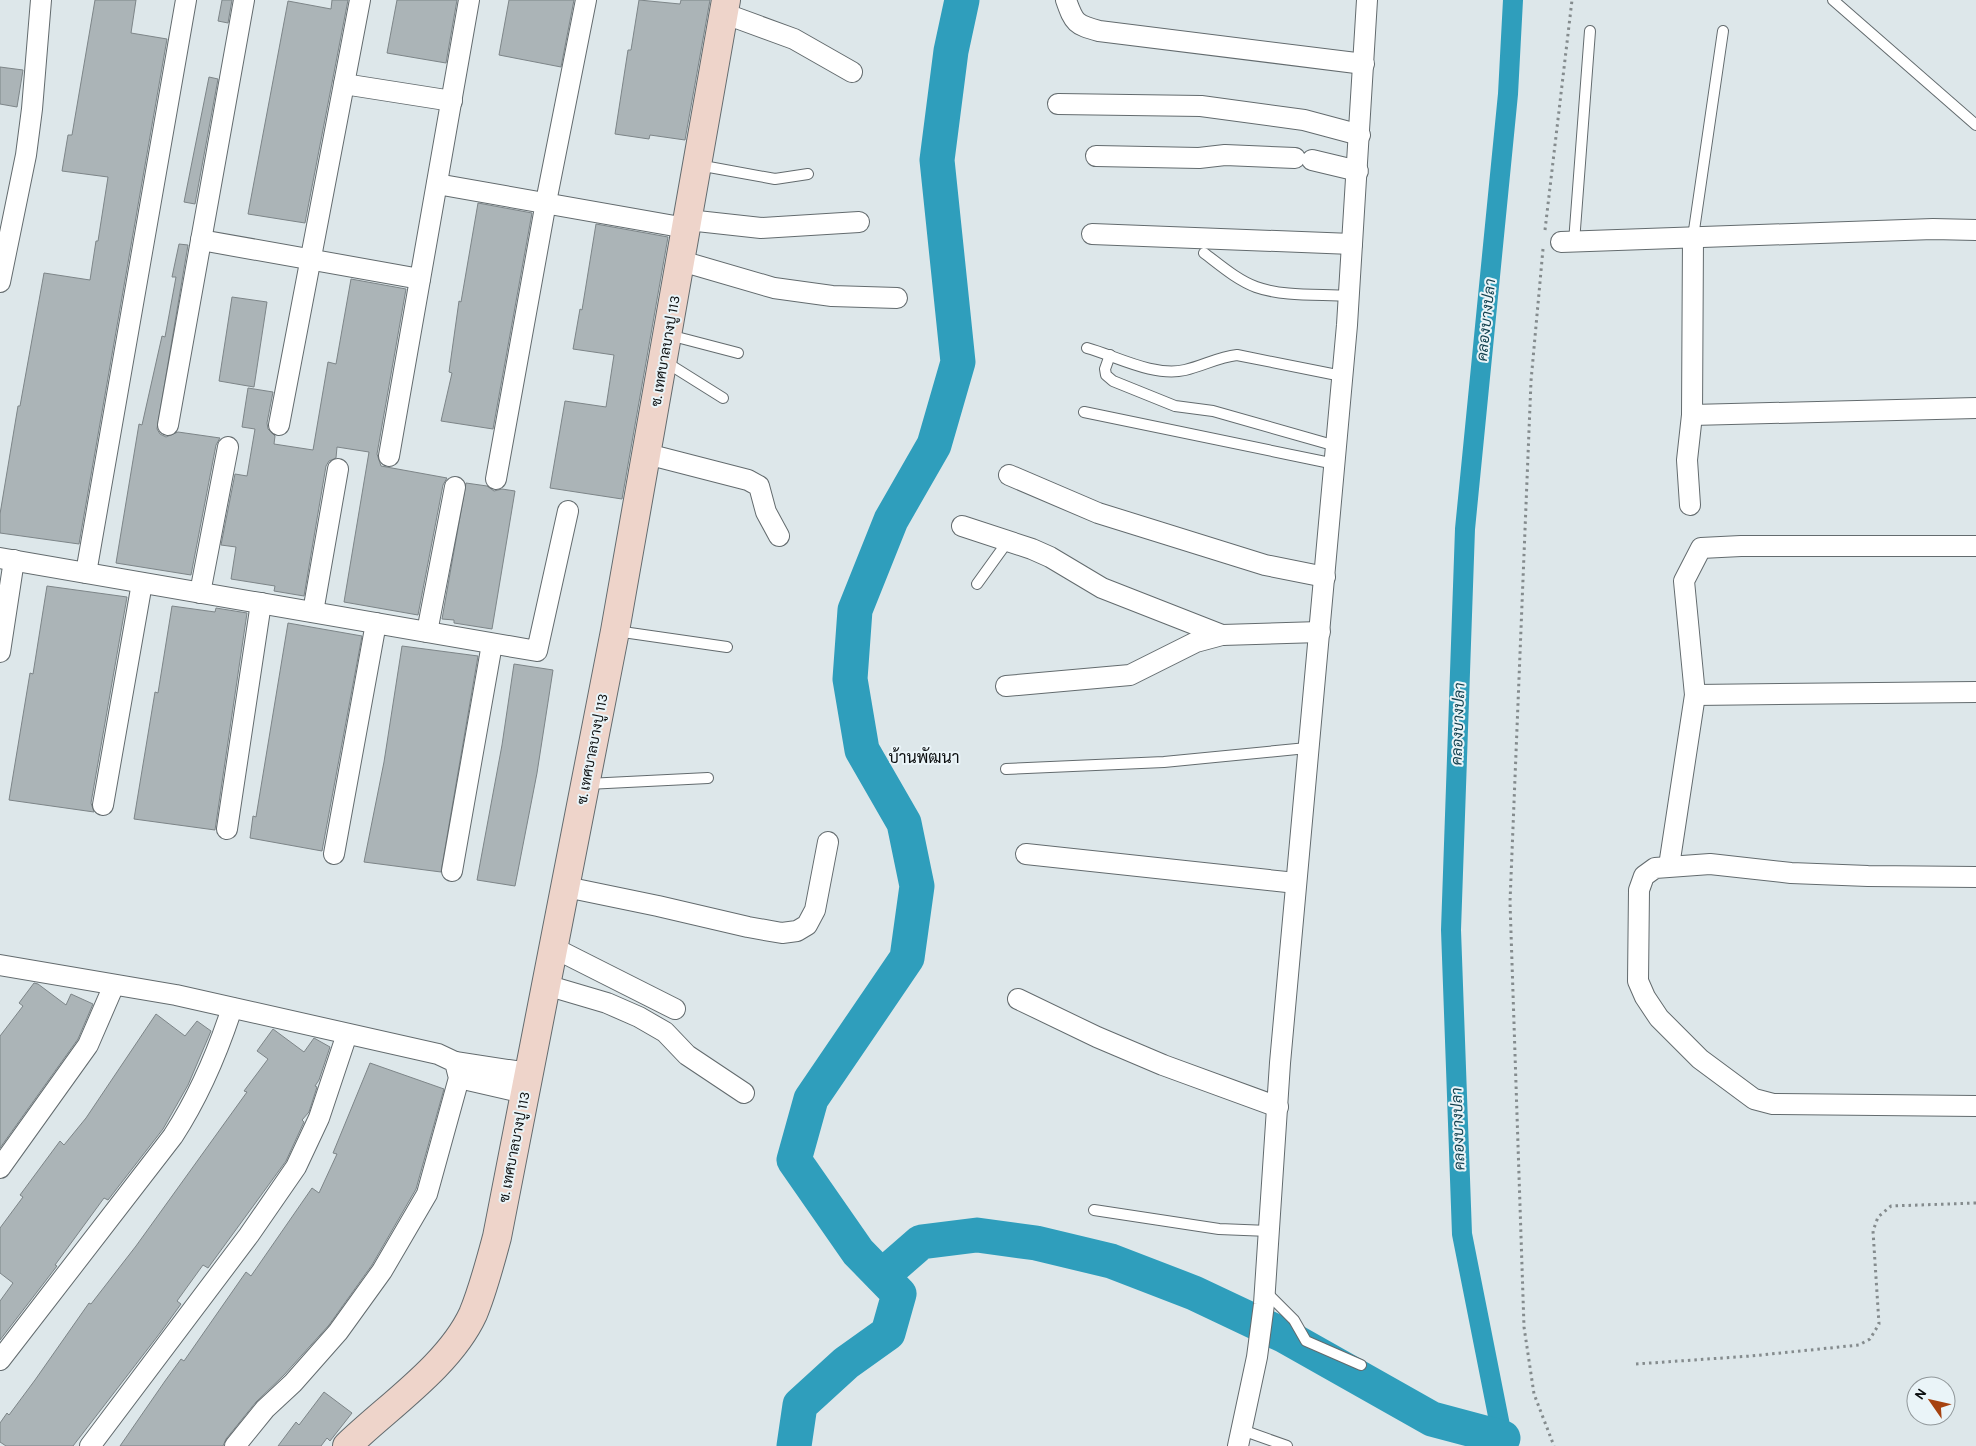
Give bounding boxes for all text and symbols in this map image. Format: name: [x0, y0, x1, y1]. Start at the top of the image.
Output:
water label: คลองบางปลา: [1473, 278, 1499, 362]
street label: ซ. เทศบาลบางปู 113: [647, 294, 685, 408]
water label: คลองบางปลา: [1448, 682, 1468, 766]
street label: ซ. เทศบาลบางปู 113: [573, 692, 613, 806]
district label: บ้านพัฒนา: [888, 747, 960, 767]
water label: คลองบางปลา: [1448, 1087, 1468, 1171]
street label: ซ. เทศบาลบางปู 113: [495, 1090, 535, 1204]
north arrow: [1906, 1376, 1956, 1426]
text: N: [1911, 1385, 1930, 1403]

